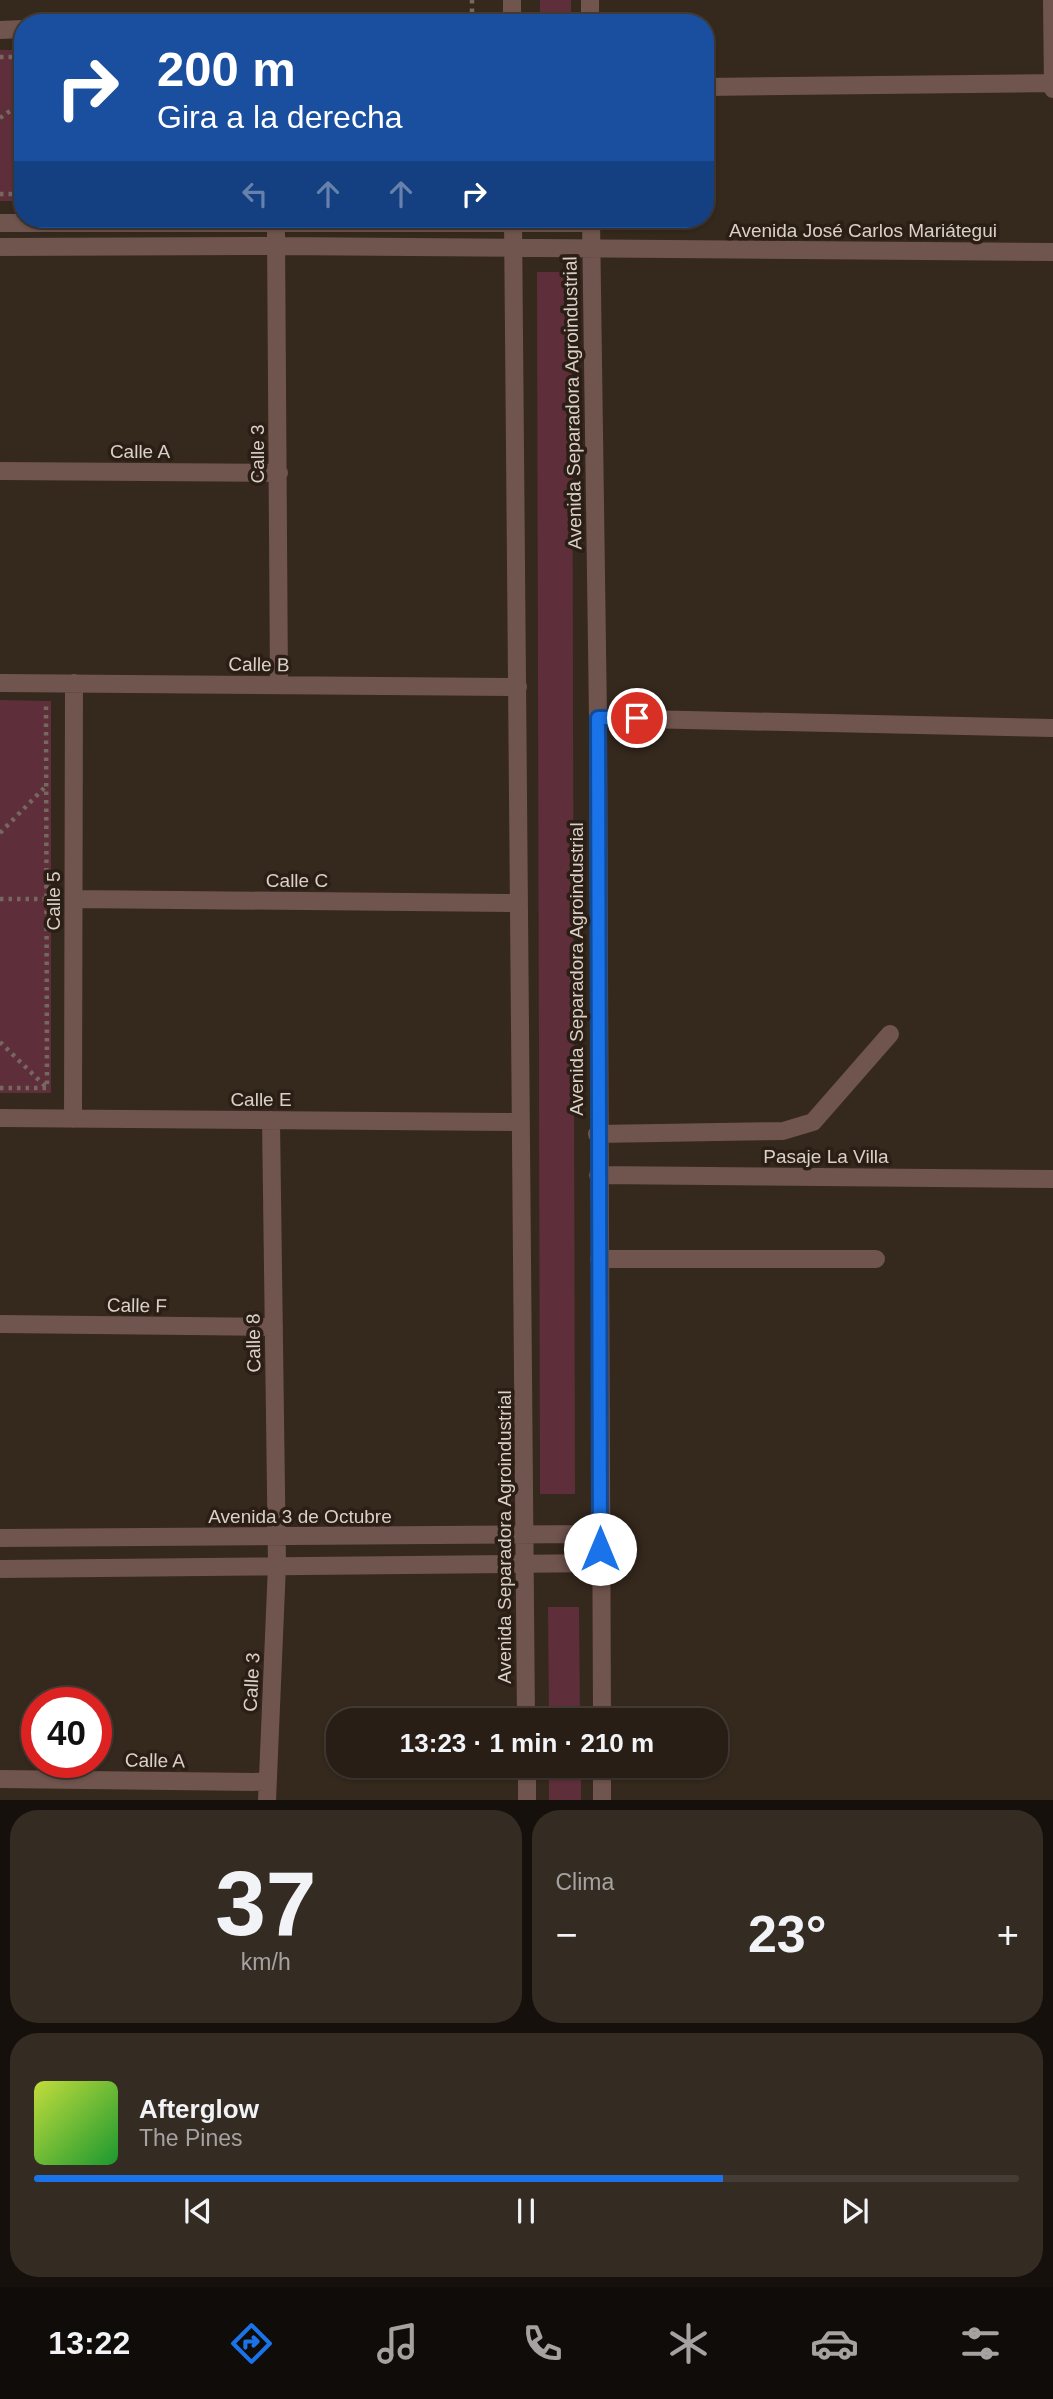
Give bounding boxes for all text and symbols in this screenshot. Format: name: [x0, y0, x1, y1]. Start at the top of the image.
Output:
icon: right: [42, 42, 133, 133]
text: 200 m: [157, 42, 296, 96]
text: Gira a la derecha: [157, 99, 402, 135]
icon: left: [236, 175, 274, 213]
icon: ahead: [309, 175, 347, 213]
icon: ahead: [382, 175, 420, 213]
icon: right: [455, 175, 493, 213]
street label: Avenida José Carlos Mariátegui: [729, 220, 997, 241]
street label: Avenida Separadora Agroindustrial: [559, 256, 586, 550]
street label: Calle 3: [247, 424, 268, 484]
street label: Calle A: [110, 441, 170, 462]
street label: Calle B: [228, 653, 290, 676]
pin: [607, 688, 667, 748]
icon: arrive: [618, 699, 656, 737]
street label: Avenida Separadora Agroindustrial: [566, 822, 587, 1116]
street label: Calle C: [266, 870, 328, 891]
street label: Calle 5: [43, 871, 64, 931]
street label: Calle E: [230, 1089, 292, 1110]
street label: Pasaje La Villa: [763, 1146, 889, 1167]
street label: Calle F: [107, 1294, 167, 1317]
street label: Calle 8: [242, 1313, 265, 1373]
street label: Avenida Separadora Agroindustrial: [494, 1390, 515, 1684]
street label: Avenida 3 de Octubre: [208, 1506, 392, 1527]
position arrow: [563, 1512, 637, 1586]
street label: Calle 3: [239, 1652, 264, 1712]
speed limit sign: 40: [21, 1687, 112, 1778]
text: 13:23 · 1 min · 210 m: [400, 1728, 654, 1758]
street label: Calle A: [125, 1749, 186, 1772]
text: 37: [215, 1853, 316, 1954]
text: Clima: [556, 1869, 614, 1895]
text: 23°: [748, 1905, 827, 1963]
text: −: [556, 1914, 578, 1956]
text: +: [997, 1914, 1019, 1956]
text: km/h: [241, 1949, 291, 1975]
text: Afterglow: [139, 2094, 259, 2124]
text: The Pines: [139, 2125, 243, 2151]
icon: previous: [179, 2192, 217, 2230]
icon: pause: [507, 2192, 545, 2230]
icon: next: [836, 2192, 874, 2230]
icon: directions: [227, 2319, 276, 2368]
icon: music: [373, 2319, 422, 2368]
icon: phone: [518, 2319, 567, 2368]
icon: climate: [664, 2319, 713, 2368]
icon: car: [810, 2319, 859, 2368]
icon: filters: [956, 2319, 1005, 2368]
text: 13:22: [48, 2325, 130, 2361]

